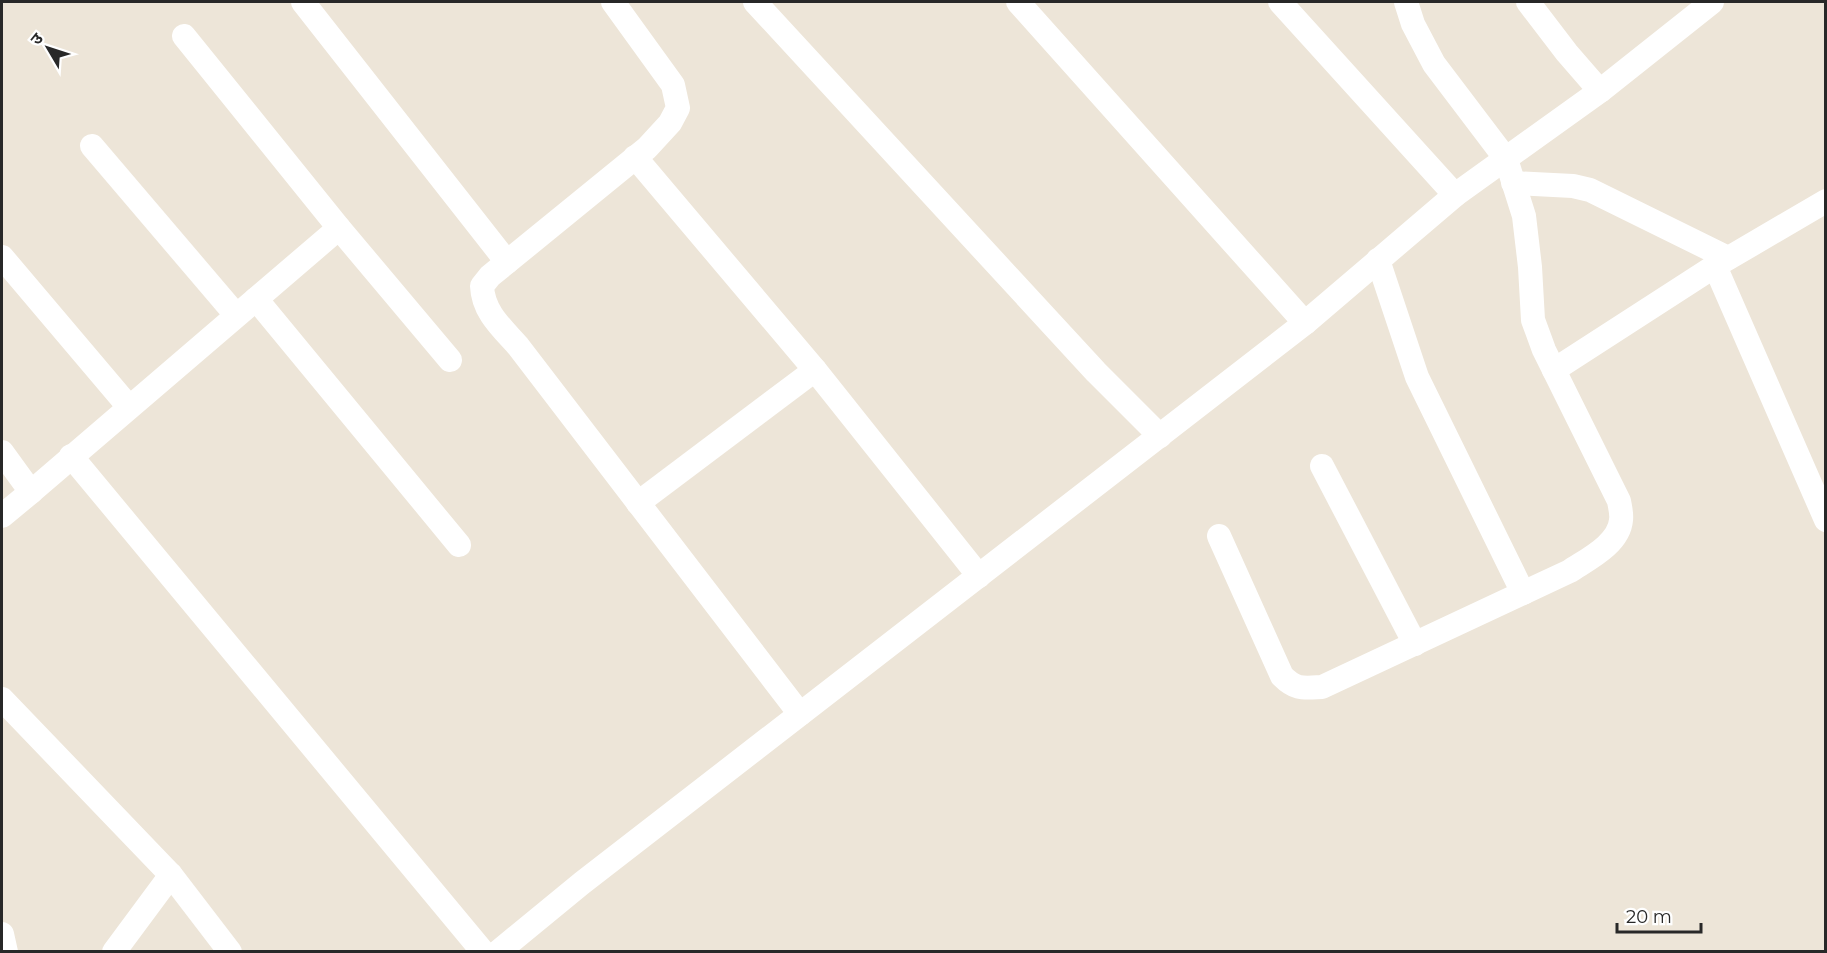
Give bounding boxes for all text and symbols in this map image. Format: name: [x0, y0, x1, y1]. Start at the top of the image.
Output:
north arrow: [18, 18, 78, 78]
text: उ: [26, 29, 47, 48]
scale bar: [1617, 896, 1701, 934]
text: 20 m: [1626, 906, 1672, 928]

